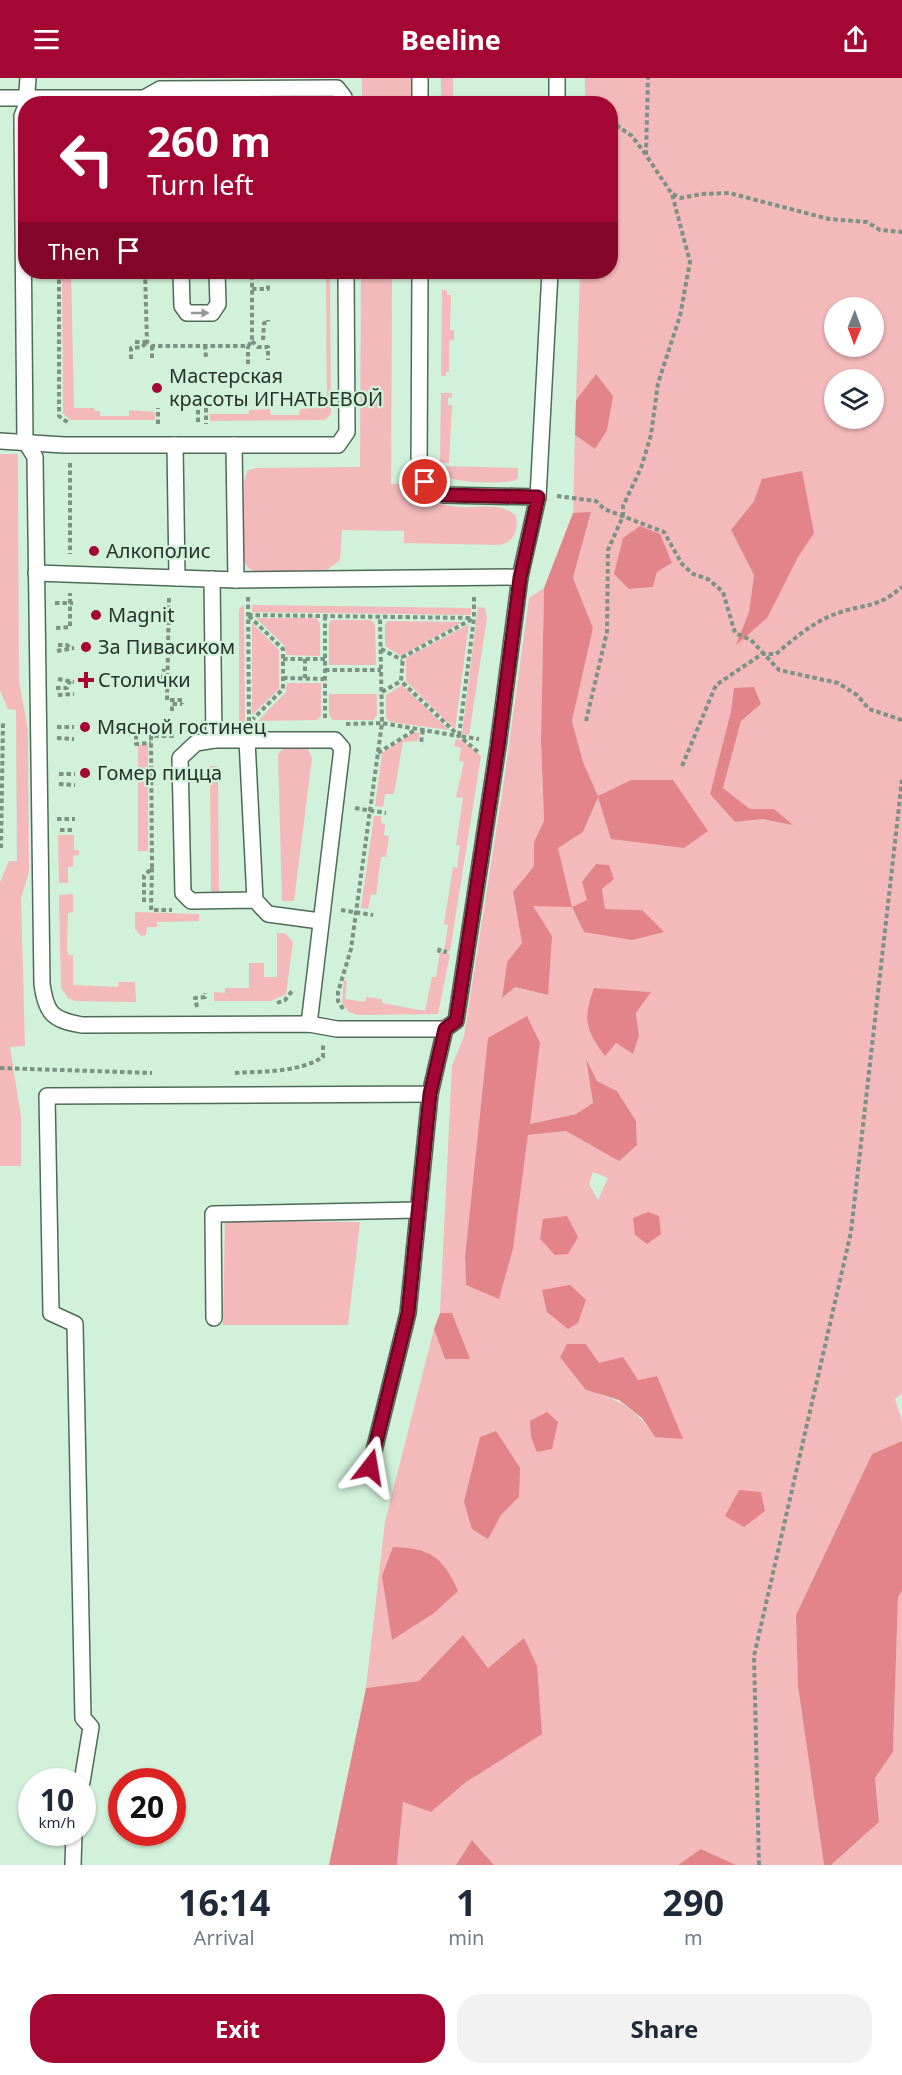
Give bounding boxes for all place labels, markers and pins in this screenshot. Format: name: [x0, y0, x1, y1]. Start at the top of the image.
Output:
place label: Мастерская красоты ИГНАТЬЕВОЙ: [169, 362, 383, 412]
marker: Мастерская красоты ИГНАТЬЕВОЙ: [150, 381, 164, 395]
pin: [399, 456, 450, 507]
place label: Алкополис: [106, 537, 211, 564]
marker: Алкополис: [87, 544, 101, 558]
place label: Magnit: [108, 601, 174, 628]
marker: Magnit: [89, 608, 103, 622]
place label: За Пивасиком: [98, 633, 235, 660]
marker: За Пивасиком: [79, 640, 93, 654]
place label: Столички: [98, 666, 191, 693]
marker: Столички: [79, 673, 93, 687]
place label: Мясной гостинец: [97, 713, 267, 740]
marker: Мясной гостинец: [78, 720, 92, 734]
place label: Гомер пицца: [97, 759, 222, 786]
marker: Гомер пицца: [78, 766, 92, 780]

